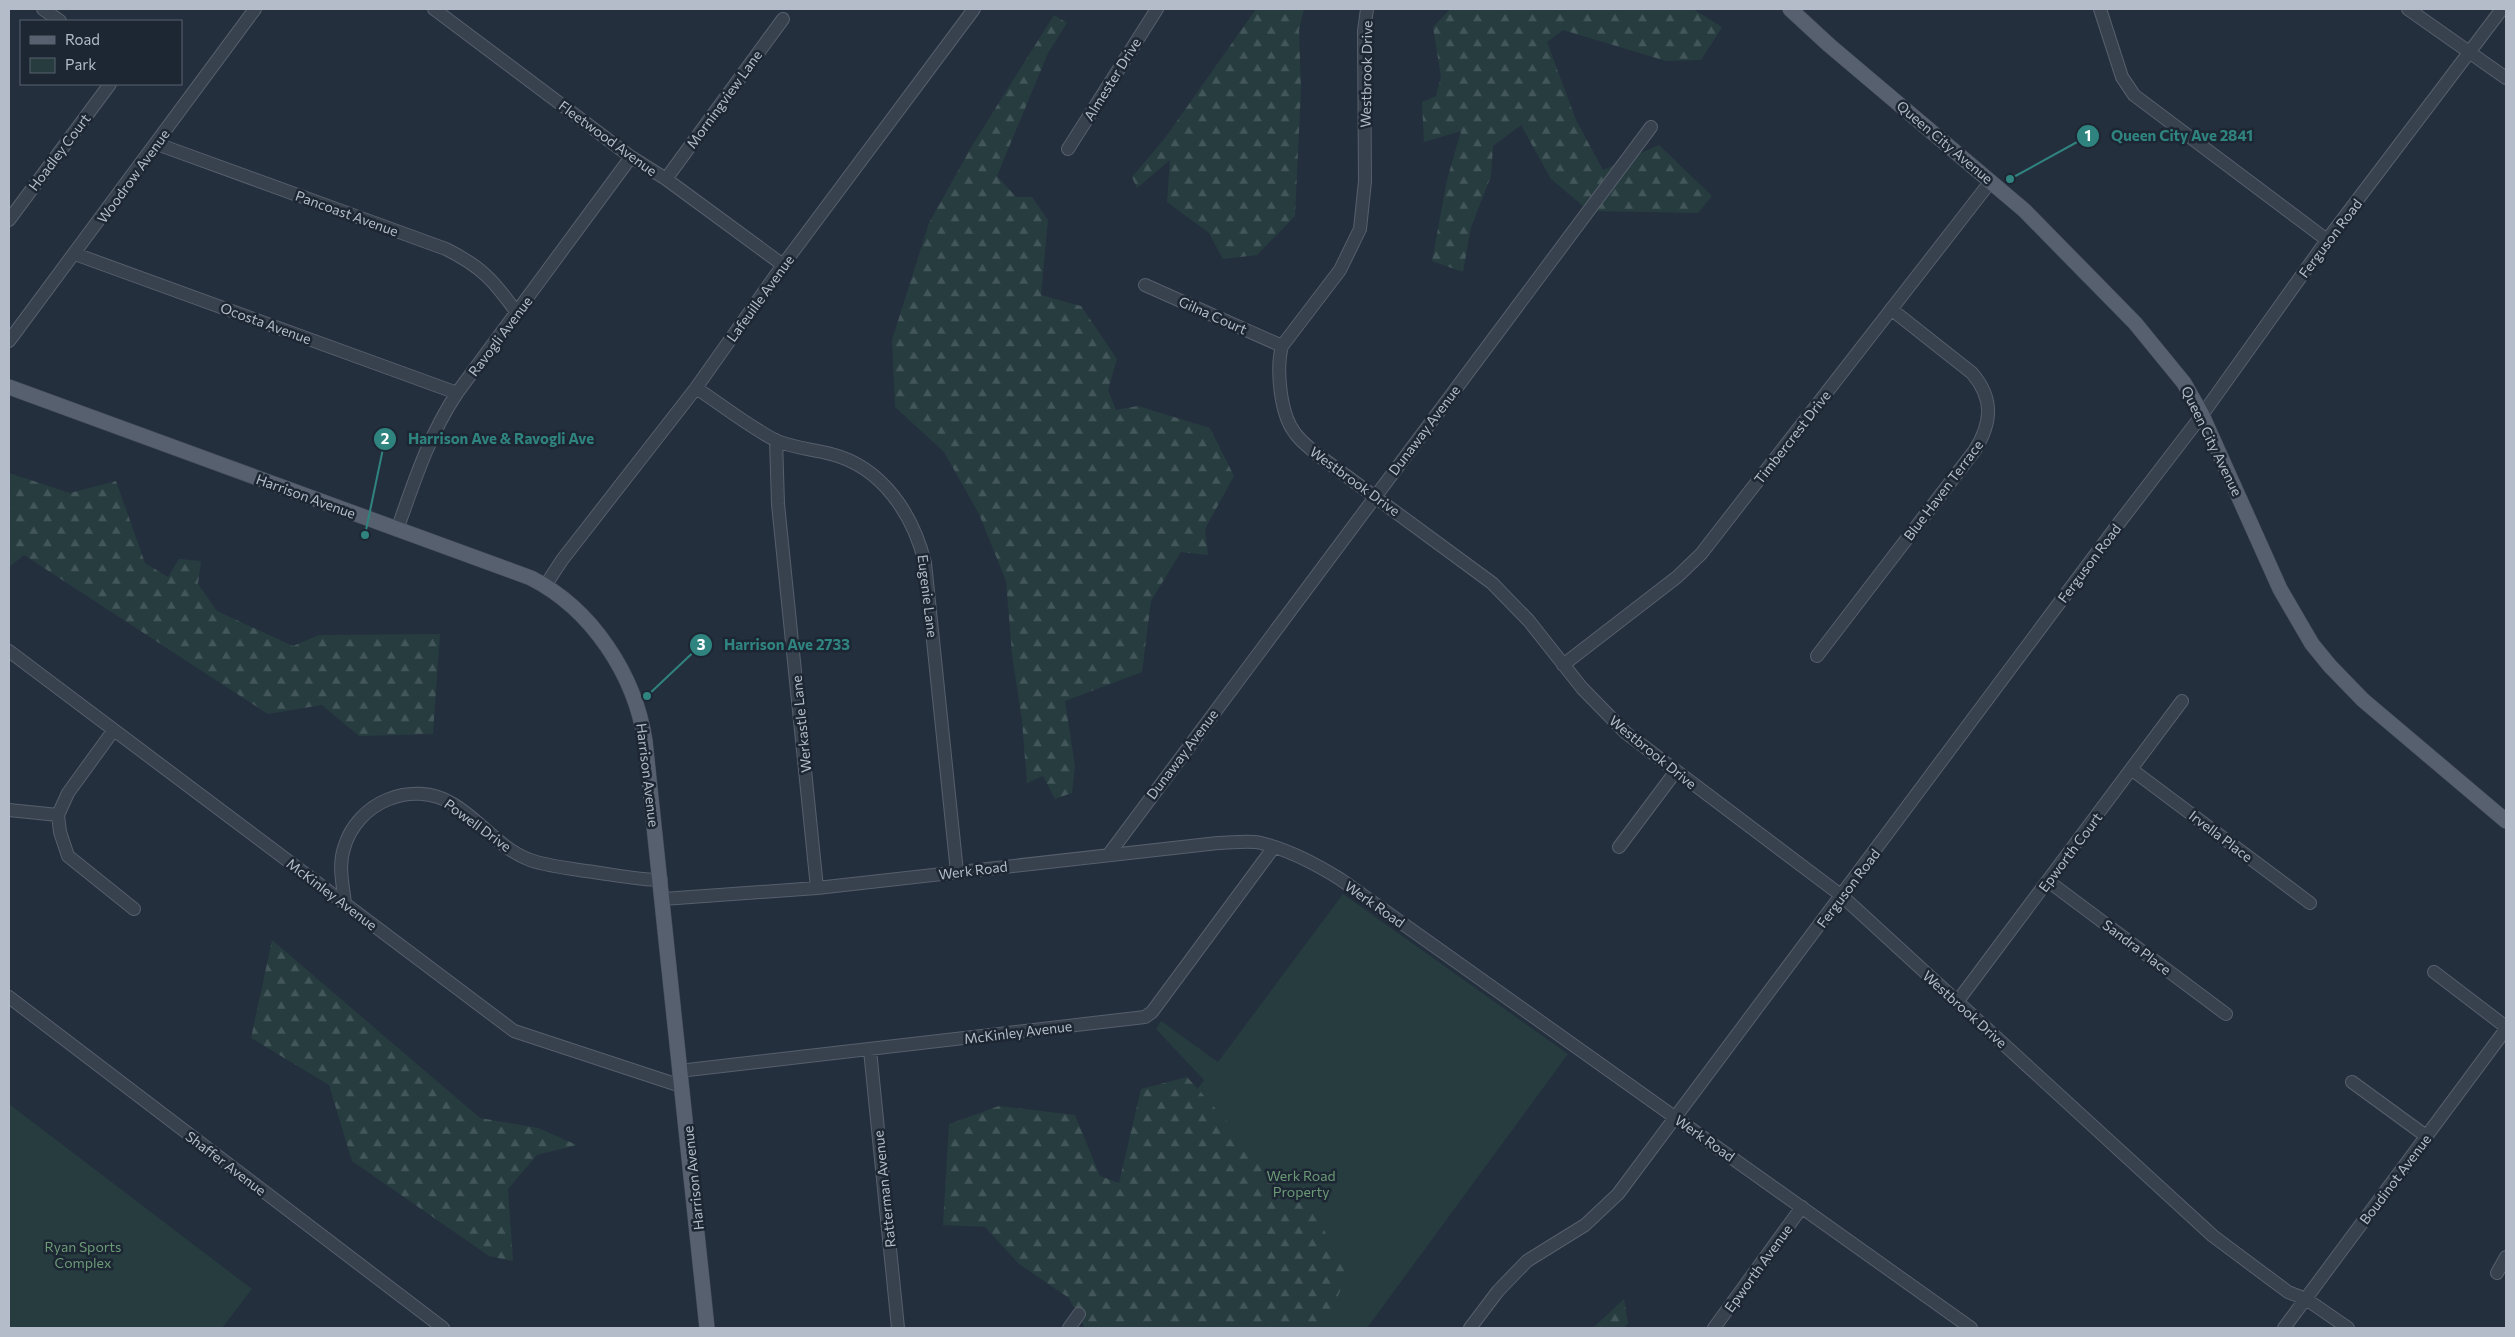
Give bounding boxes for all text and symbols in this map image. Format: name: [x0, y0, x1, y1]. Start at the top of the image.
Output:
legend: [20, 20, 182, 85]
street label: Westbrook Drive: [1357, 20, 1375, 128]
text: Road: [65, 30, 100, 48]
street label: Almester Drive: [1080, 35, 1144, 123]
street label: Morningview Lane: [683, 47, 765, 151]
text: Park: [65, 55, 96, 73]
street label: Fleetwood Avenue: [556, 97, 660, 179]
street label: Queen City Avenue: [1893, 97, 1997, 187]
street label: Hoadley Court: [25, 110, 94, 194]
callout: Queen City Ave 2841: [2076, 121, 2263, 151]
street label: Woodrow Avenue: [93, 126, 173, 226]
text: 1: [2085, 126, 2091, 144]
text: Queen City Ave 2841: [2111, 126, 2253, 144]
street label: Pancoast Avenue: [293, 187, 401, 239]
street label: Ferguson Road: [2295, 195, 2365, 281]
street label: Lafeuille Avenue: [723, 251, 797, 345]
street label: Gilna Court: [1176, 292, 1250, 338]
street label: Ravogli Avenue: [464, 293, 536, 379]
street label: Ocosta Avenue: [218, 299, 314, 347]
street label: Dunaway Avenue: [1385, 382, 1463, 478]
street label: Queen City Avenue: [2178, 383, 2246, 499]
street label: Timbercrest Drive: [1750, 387, 1834, 487]
callout: Harrison Ave & Ravogli Ave: [373, 424, 604, 454]
text: 2: [381, 429, 389, 447]
text: Harrison Ave & Ravogli Ave: [408, 429, 594, 447]
street label: Blue Haven Terrace: [1900, 437, 1986, 543]
street label: Westbrook Drive: [1307, 443, 1403, 519]
street label: Harrison Avenue: [254, 470, 358, 522]
street label: Ferguson Road: [2054, 520, 2124, 606]
street label: Eugenie Lane: [914, 554, 942, 638]
callout: Harrison Ave 2733: [689, 630, 860, 660]
text: 3: [697, 635, 706, 653]
text: Harrison Ave 2733: [724, 635, 850, 653]
street label: Werkastle Lane: [787, 675, 815, 773]
street label: Dunaway Avenue: [1143, 706, 1221, 802]
street label: Westbrook Drive: [1606, 712, 1700, 792]
street label: Harrison Avenue: [633, 722, 663, 828]
street label: Powell Drive: [441, 795, 515, 855]
street label: Irvella Place: [2186, 807, 2256, 865]
street label: Epworth Court: [2035, 809, 2105, 895]
street label: Ferguson Road: [1813, 845, 1883, 931]
street label: McKinley Avenue: [283, 855, 381, 933]
street label: Werk Road: [938, 857, 1008, 883]
street label: Werk Road: [1342, 877, 1408, 931]
street label: Sandra Place: [2100, 916, 2174, 978]
street label: Westbrook Drive: [1919, 967, 2011, 1051]
street label: McKinley Avenue: [963, 1017, 1073, 1047]
street label: Werk Road: [1672, 1111, 1738, 1165]
street label: Harrison Avenue: [679, 1125, 707, 1231]
street label: Shaffer Avenue: [182, 1127, 270, 1199]
street label: Ratterman Avenue: [869, 1129, 899, 1249]
street label: Boudinot Avenue: [2356, 1131, 2434, 1227]
park label: Werk Road Property: [1266, 1167, 1336, 1200]
street label: Epworth Avenue: [1720, 1221, 1796, 1315]
park label: Ryan Sports Complex: [45, 1238, 121, 1271]

